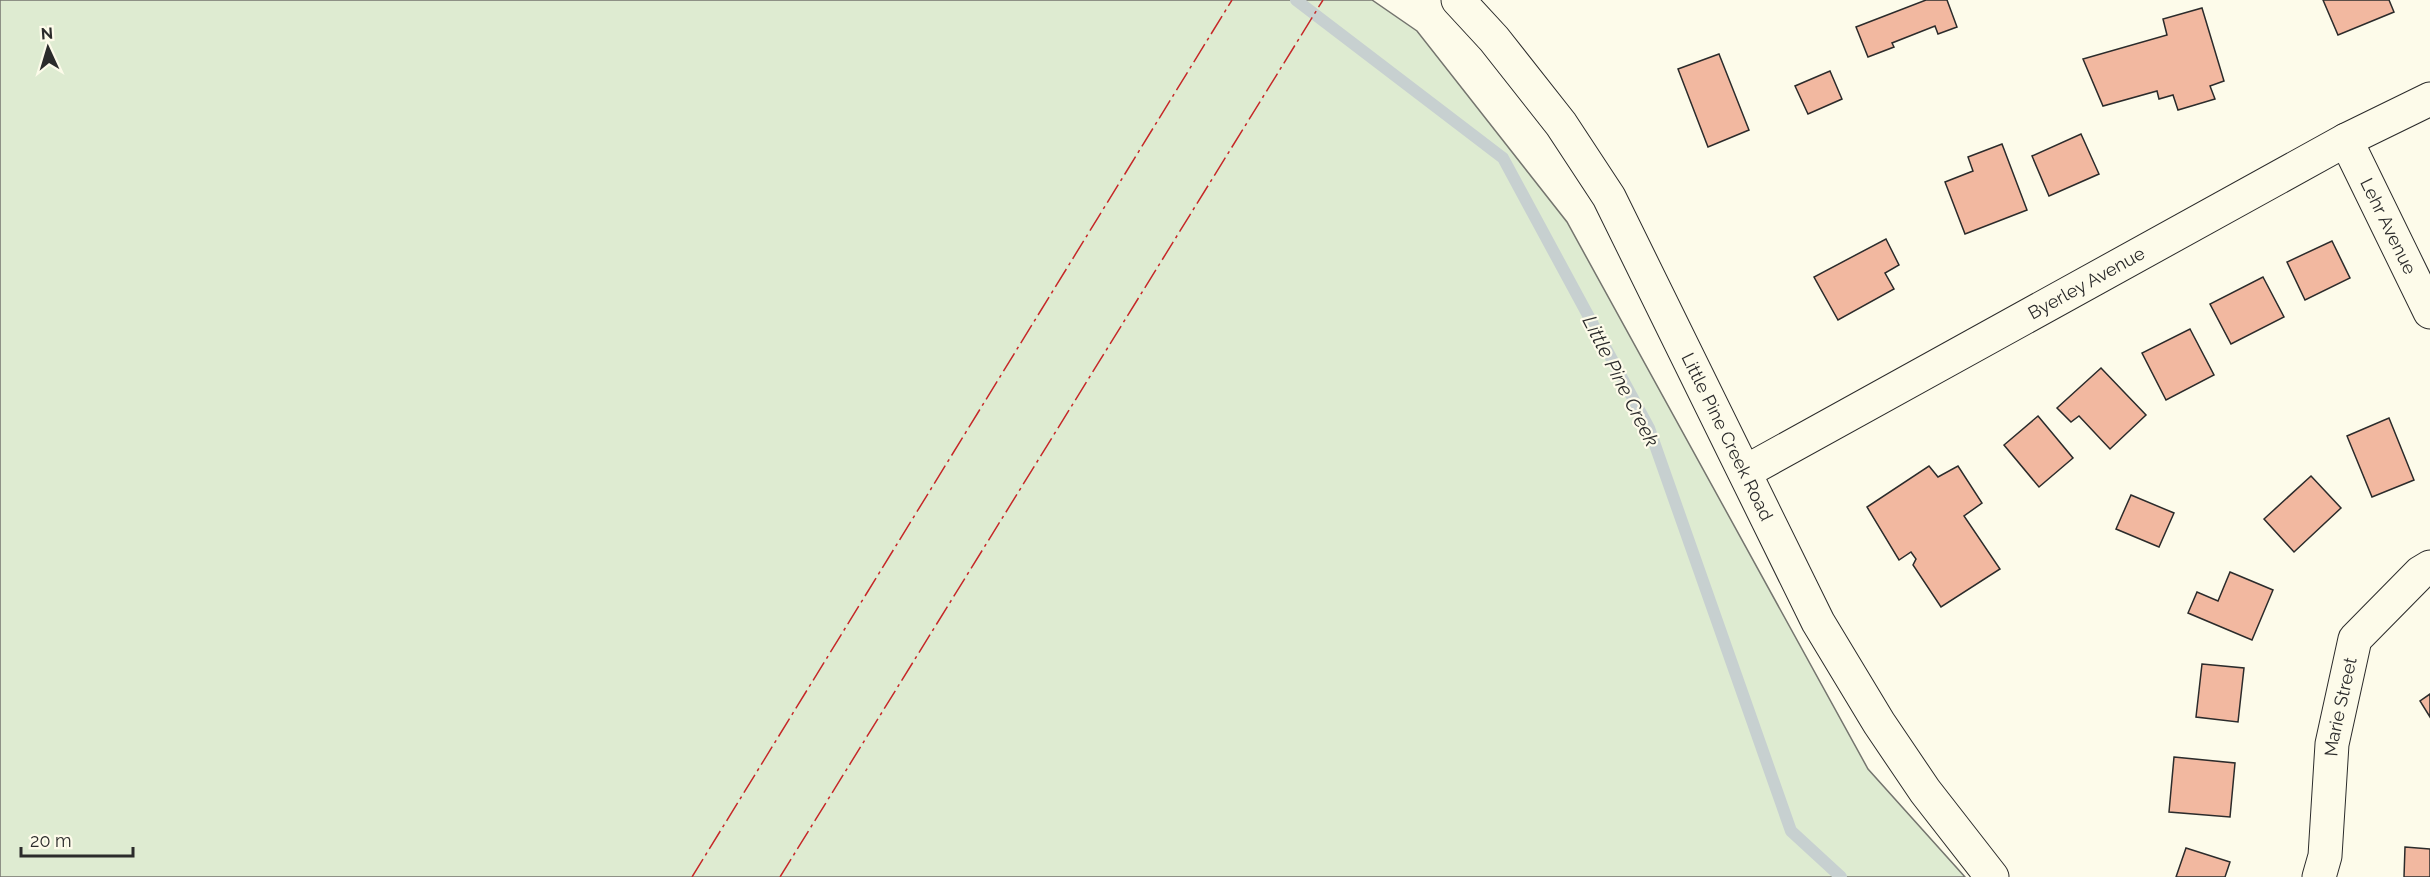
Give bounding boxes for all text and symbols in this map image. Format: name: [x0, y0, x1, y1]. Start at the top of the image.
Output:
north arrow: [18, 18, 78, 78]
text: N: [40, 24, 54, 43]
street label: Lehr Avenue: [2356, 174, 2421, 278]
street label: Byerley Avenue: [2024, 242, 2148, 324]
water label: Little Pine Creek: [1578, 311, 1665, 451]
street label: Little Pine Creek Road: [1677, 349, 1778, 524]
street label: Marie Street: [2320, 655, 2361, 757]
scale bar: [21, 820, 134, 858]
text: 20 m: [30, 830, 72, 851]

